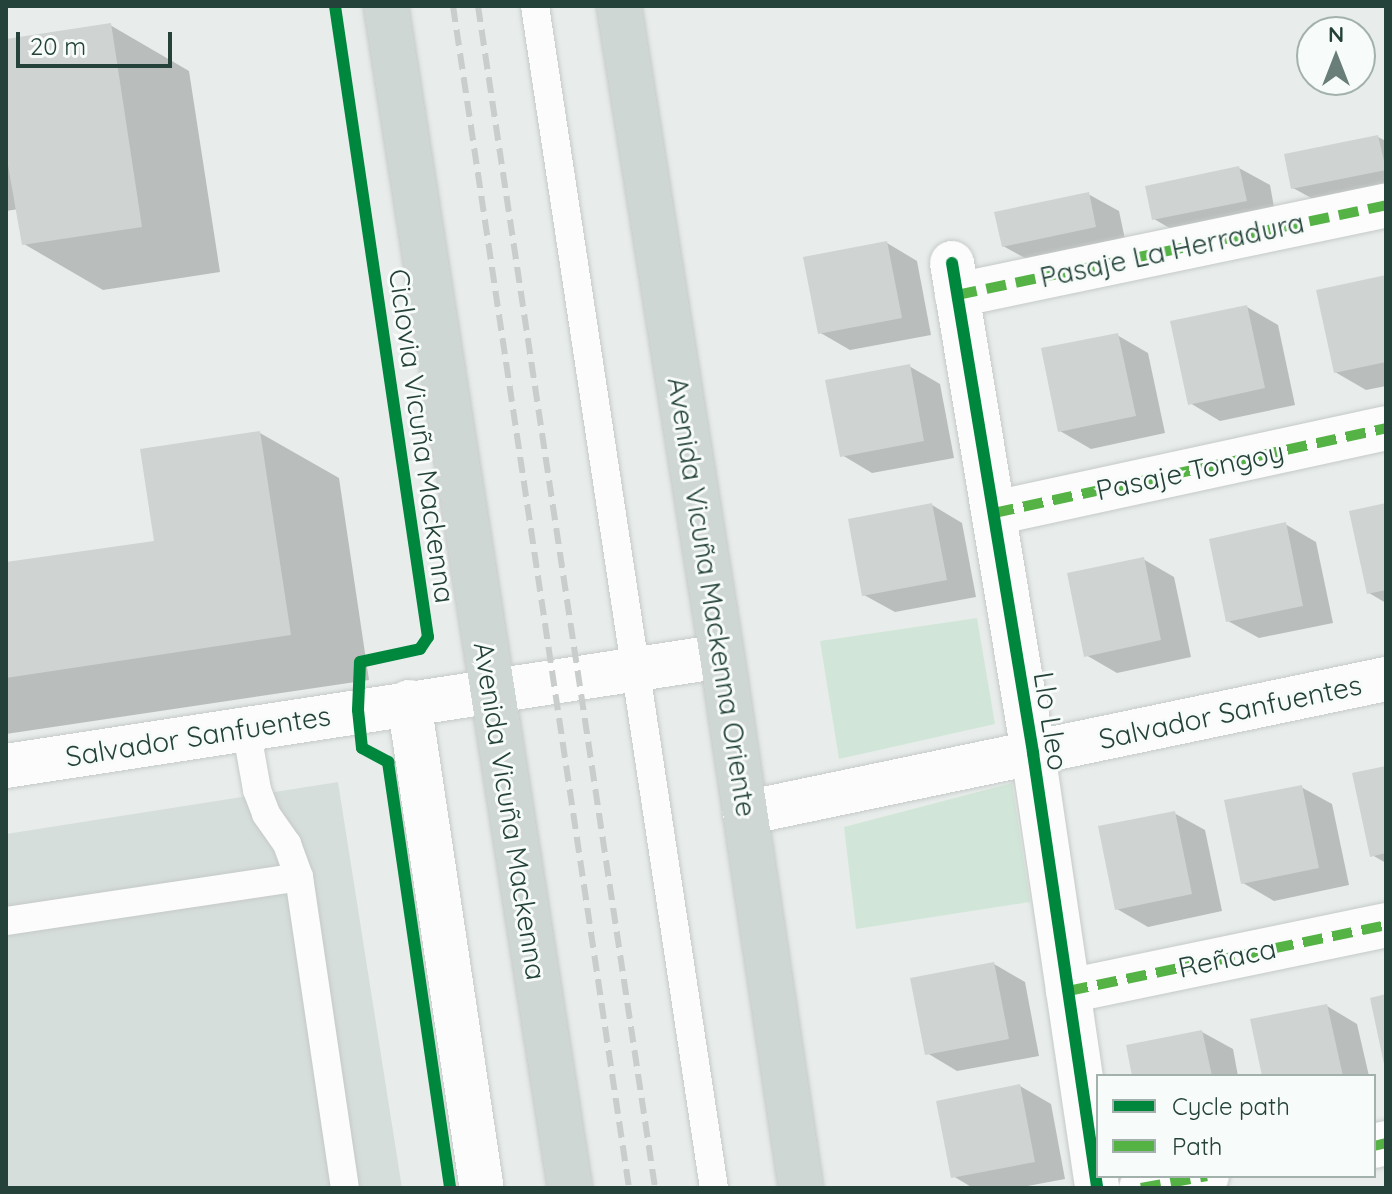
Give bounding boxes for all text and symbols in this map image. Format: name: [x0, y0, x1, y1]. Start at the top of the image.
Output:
scale bar: [20, 16, 176, 66]
north arrow: [1296, 16, 1376, 96]
text: N: [1328, 20, 1344, 48]
text: 20 m: [30, 31, 86, 61]
street label: Pasaje La Herradura: [1037, 206, 1307, 294]
street label: Ciclovia Vicuña Mackenna: [382, 267, 462, 605]
street label: Avenida Vicuña Mackenna Oriente: [661, 375, 763, 819]
street label: Pasaje Tongoy: [1093, 435, 1287, 507]
street label: Avenida Vicuña Mackenna: [467, 640, 553, 982]
street label: Salvador Sanfuentes: [1096, 668, 1364, 756]
street label: Llo Lleo: [1027, 669, 1075, 773]
street label: Salvador Sanfuentes: [63, 698, 333, 774]
street label: Reñaca: [1175, 931, 1279, 985]
legend: [1096, 1074, 1376, 1178]
text: Cycle path: [1172, 1091, 1290, 1121]
text: Path: [1172, 1131, 1223, 1161]

